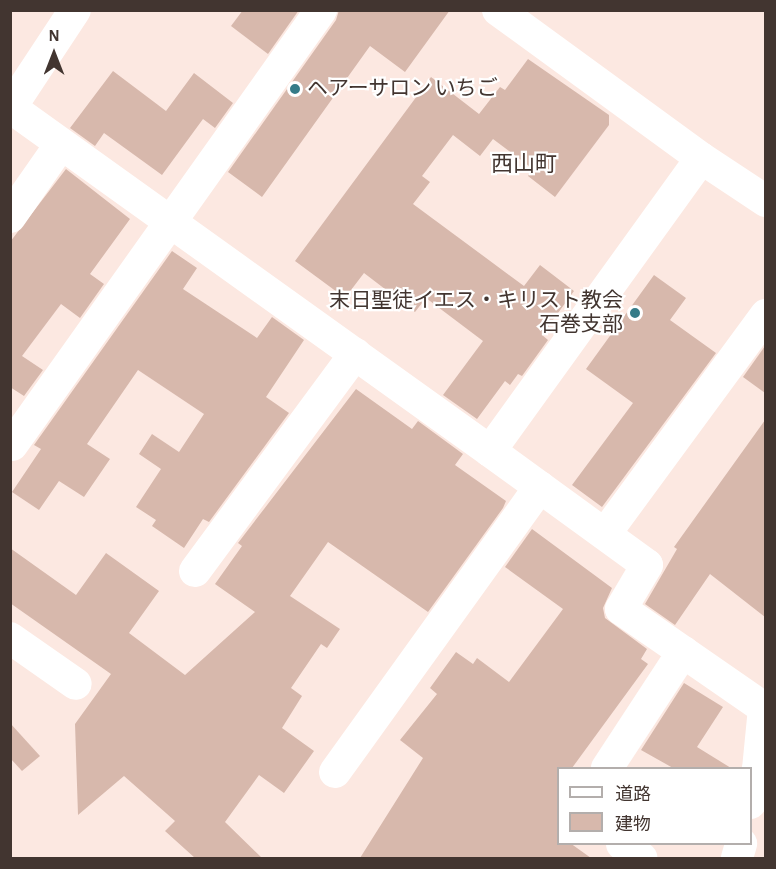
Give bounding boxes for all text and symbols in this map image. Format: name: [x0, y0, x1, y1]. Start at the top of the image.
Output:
north arrow: [24, 24, 84, 84]
text: N: [48, 28, 60, 44]
place label: ヘアーサロン いちご: [307, 76, 498, 102]
marker: ヘアーサロン いちご: [288, 82, 302, 96]
district label: 西山町: [491, 152, 557, 178]
place label: 末日聖徒イエス・キリスト教会 石巻支部: [329, 288, 623, 338]
marker: 末日聖徒イエス・キリスト教会 石巻支部: [628, 306, 642, 320]
legend: [557, 767, 752, 845]
text: 道路: [615, 786, 651, 804]
text: 建物: [615, 816, 651, 834]

